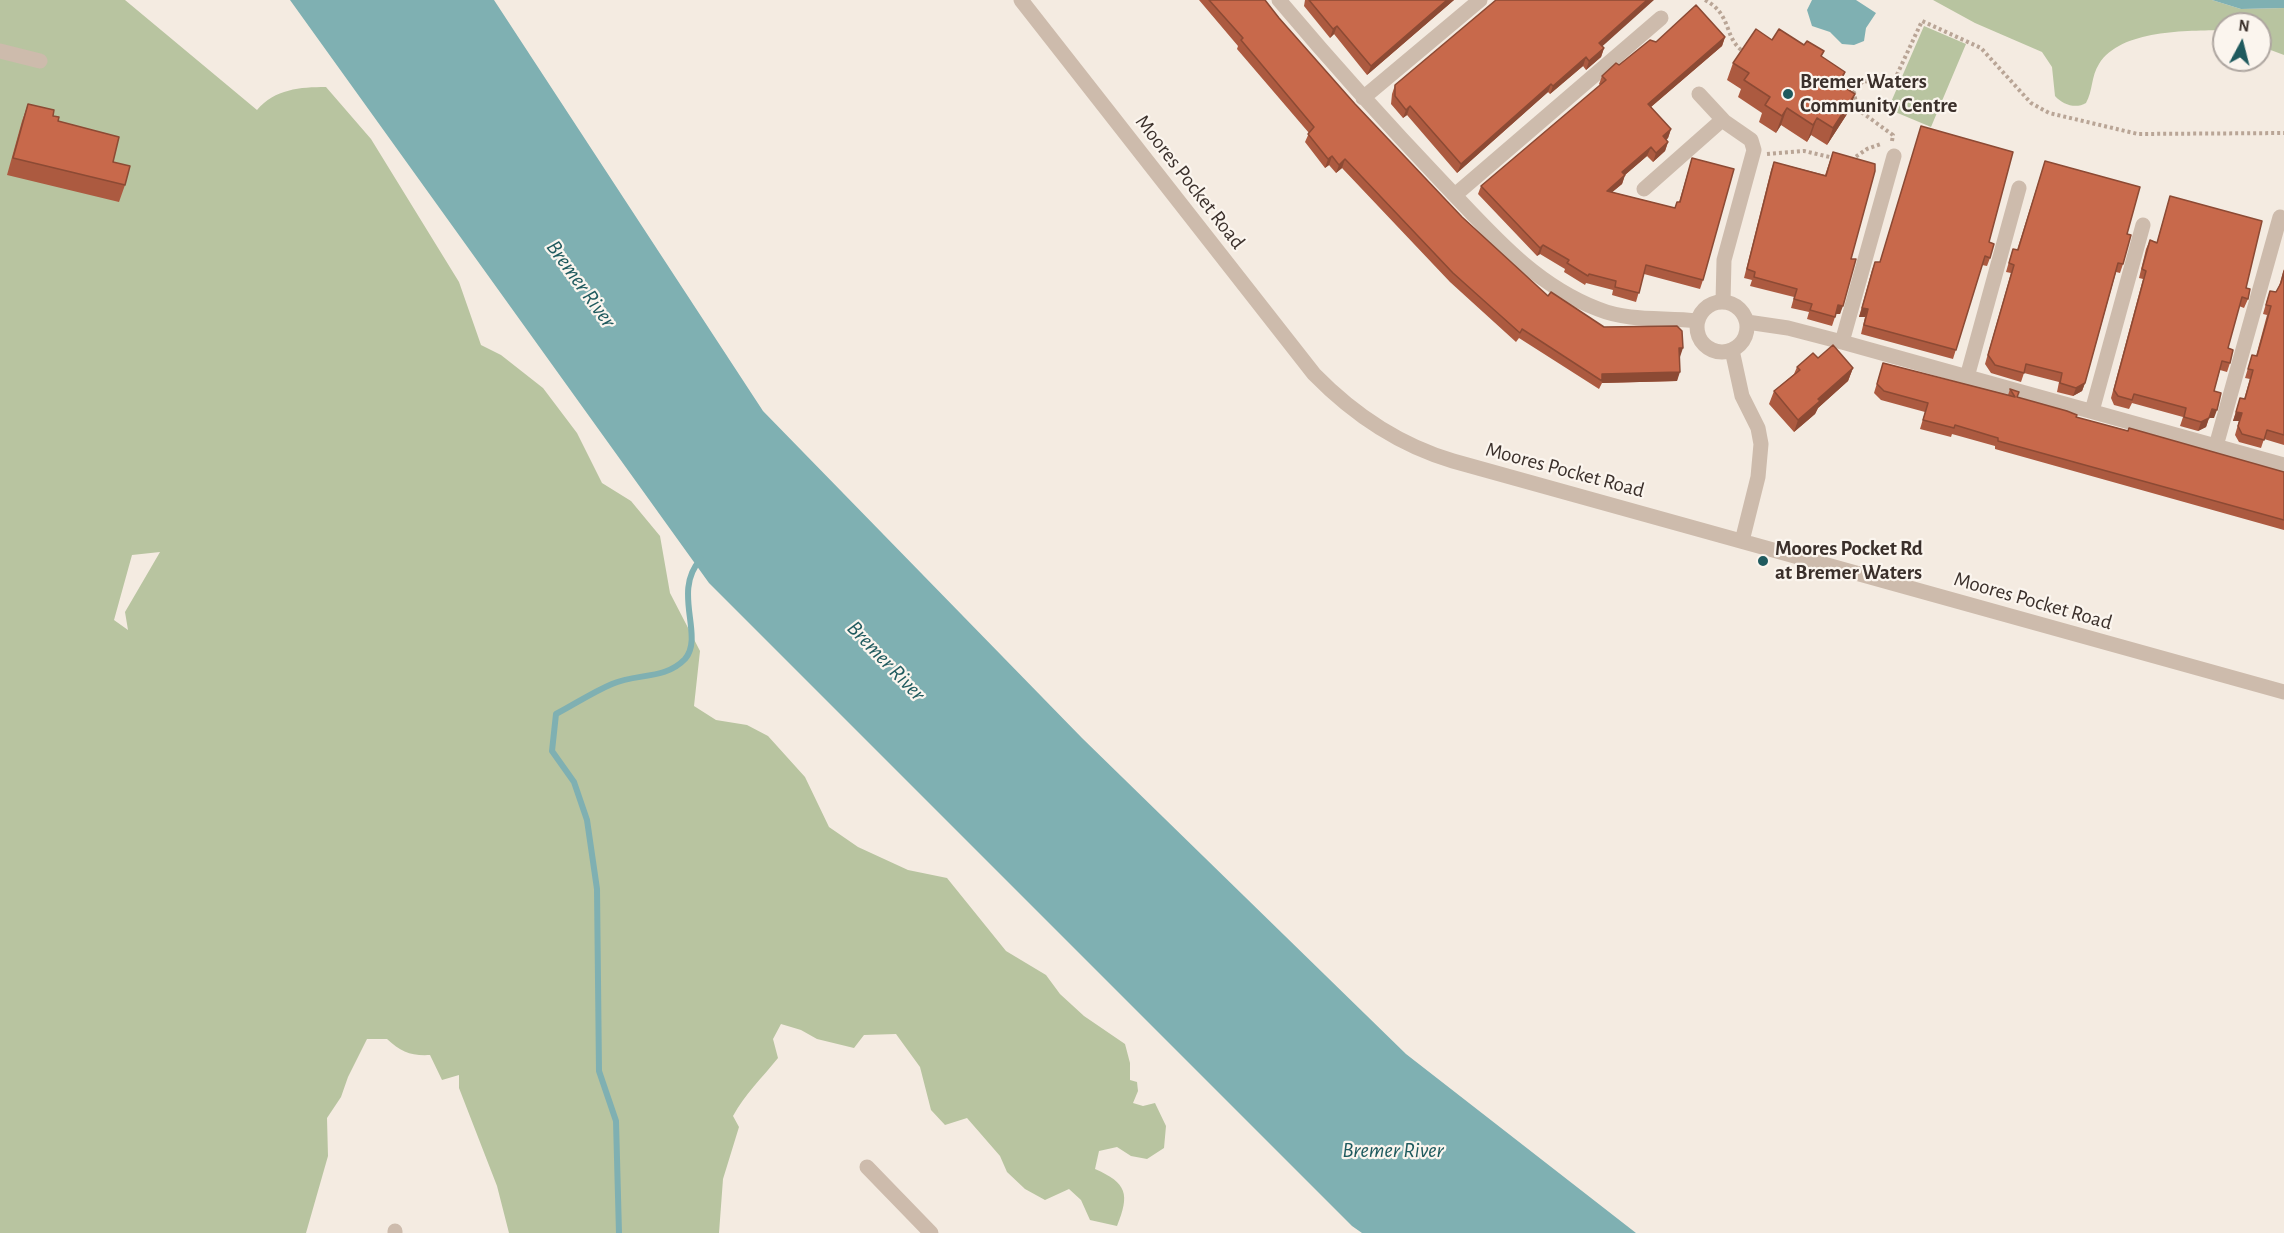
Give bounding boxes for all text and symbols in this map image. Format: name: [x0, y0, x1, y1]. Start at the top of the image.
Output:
north arrow: [2212, 12, 2272, 72]
text: N: [2237, 18, 2250, 35]
place label: Bremer Waters Community Centre: [1800, 69, 1957, 119]
marker: Bremer Waters Community Centre: [1781, 87, 1795, 101]
street label: Moores Pocket Road: [1130, 110, 1250, 254]
water label: Bremer River: [541, 235, 621, 333]
street label: Moores Pocket Road: [1483, 437, 1647, 503]
place label: Moores Pocket Rd at Bremer Waters: [1775, 536, 1923, 586]
marker: Moores Pocket Rd at Bremer Waters: [1756, 554, 1770, 568]
street label: Moores Pocket Road: [1951, 566, 2115, 636]
water label: Bremer River: [841, 615, 931, 707]
water label: Bremer River: [1342, 1137, 1444, 1163]

